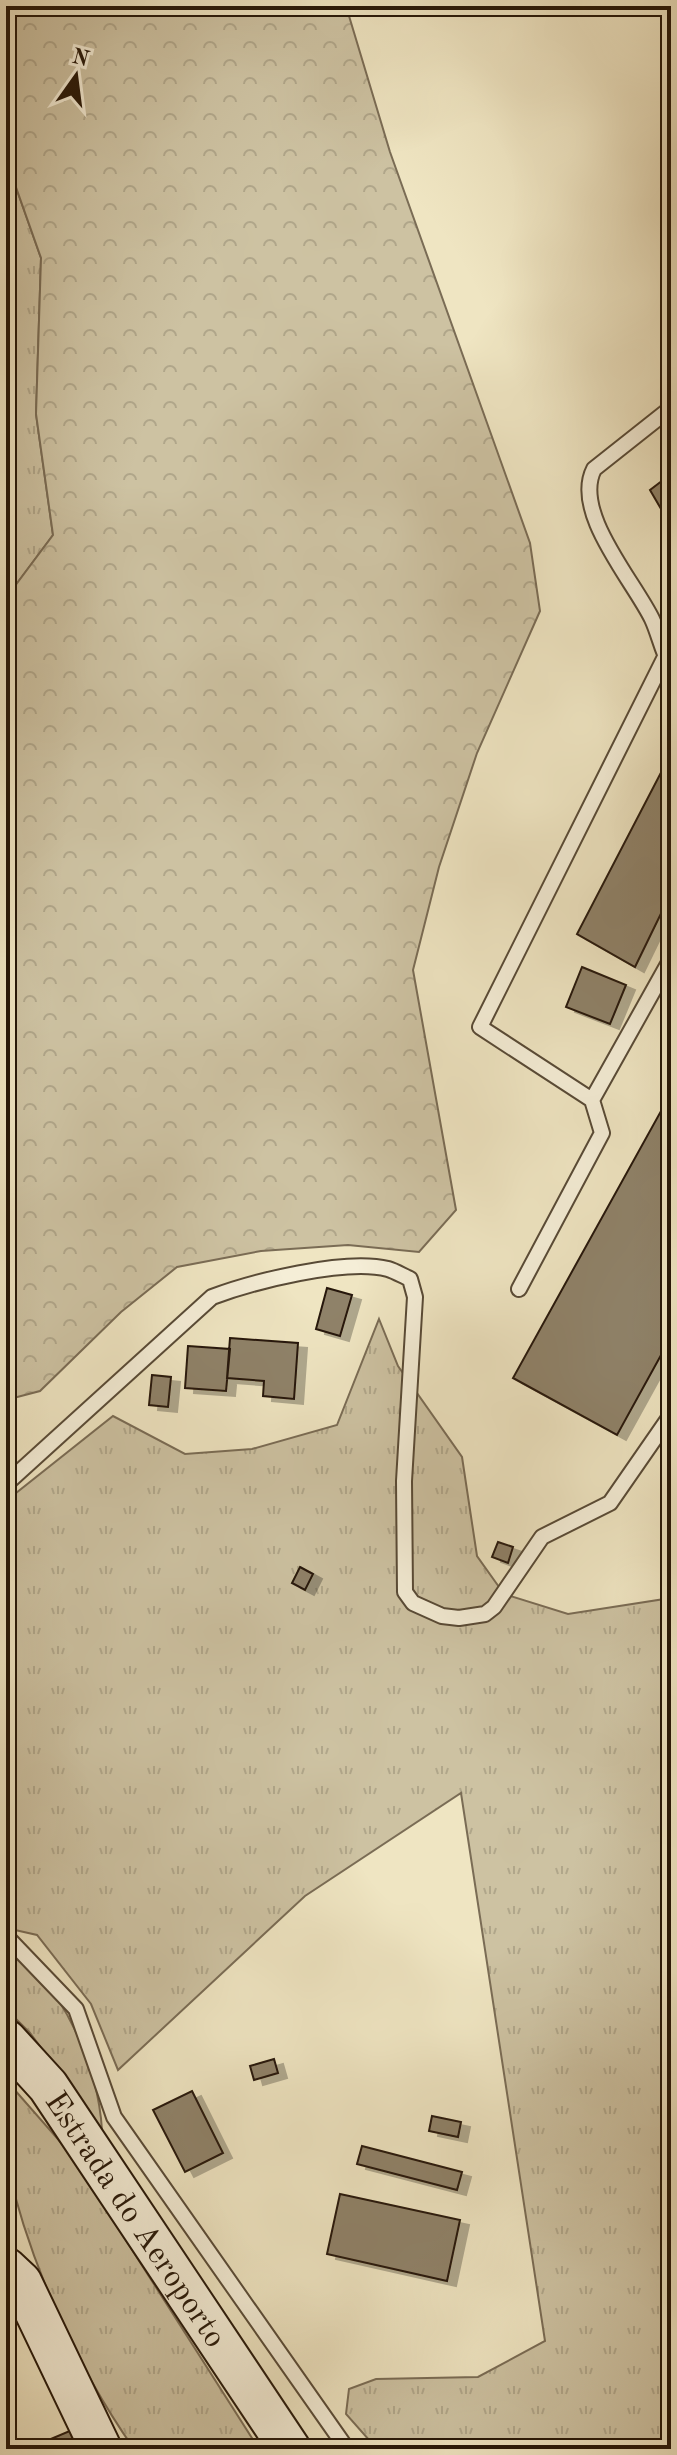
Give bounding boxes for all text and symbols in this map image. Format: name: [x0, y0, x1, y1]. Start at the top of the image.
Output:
north arrow: [36, 36, 116, 116]
text: N: [70, 46, 91, 71]
street label: Estrada do Aeroporto: [38, 2087, 231, 2354]

